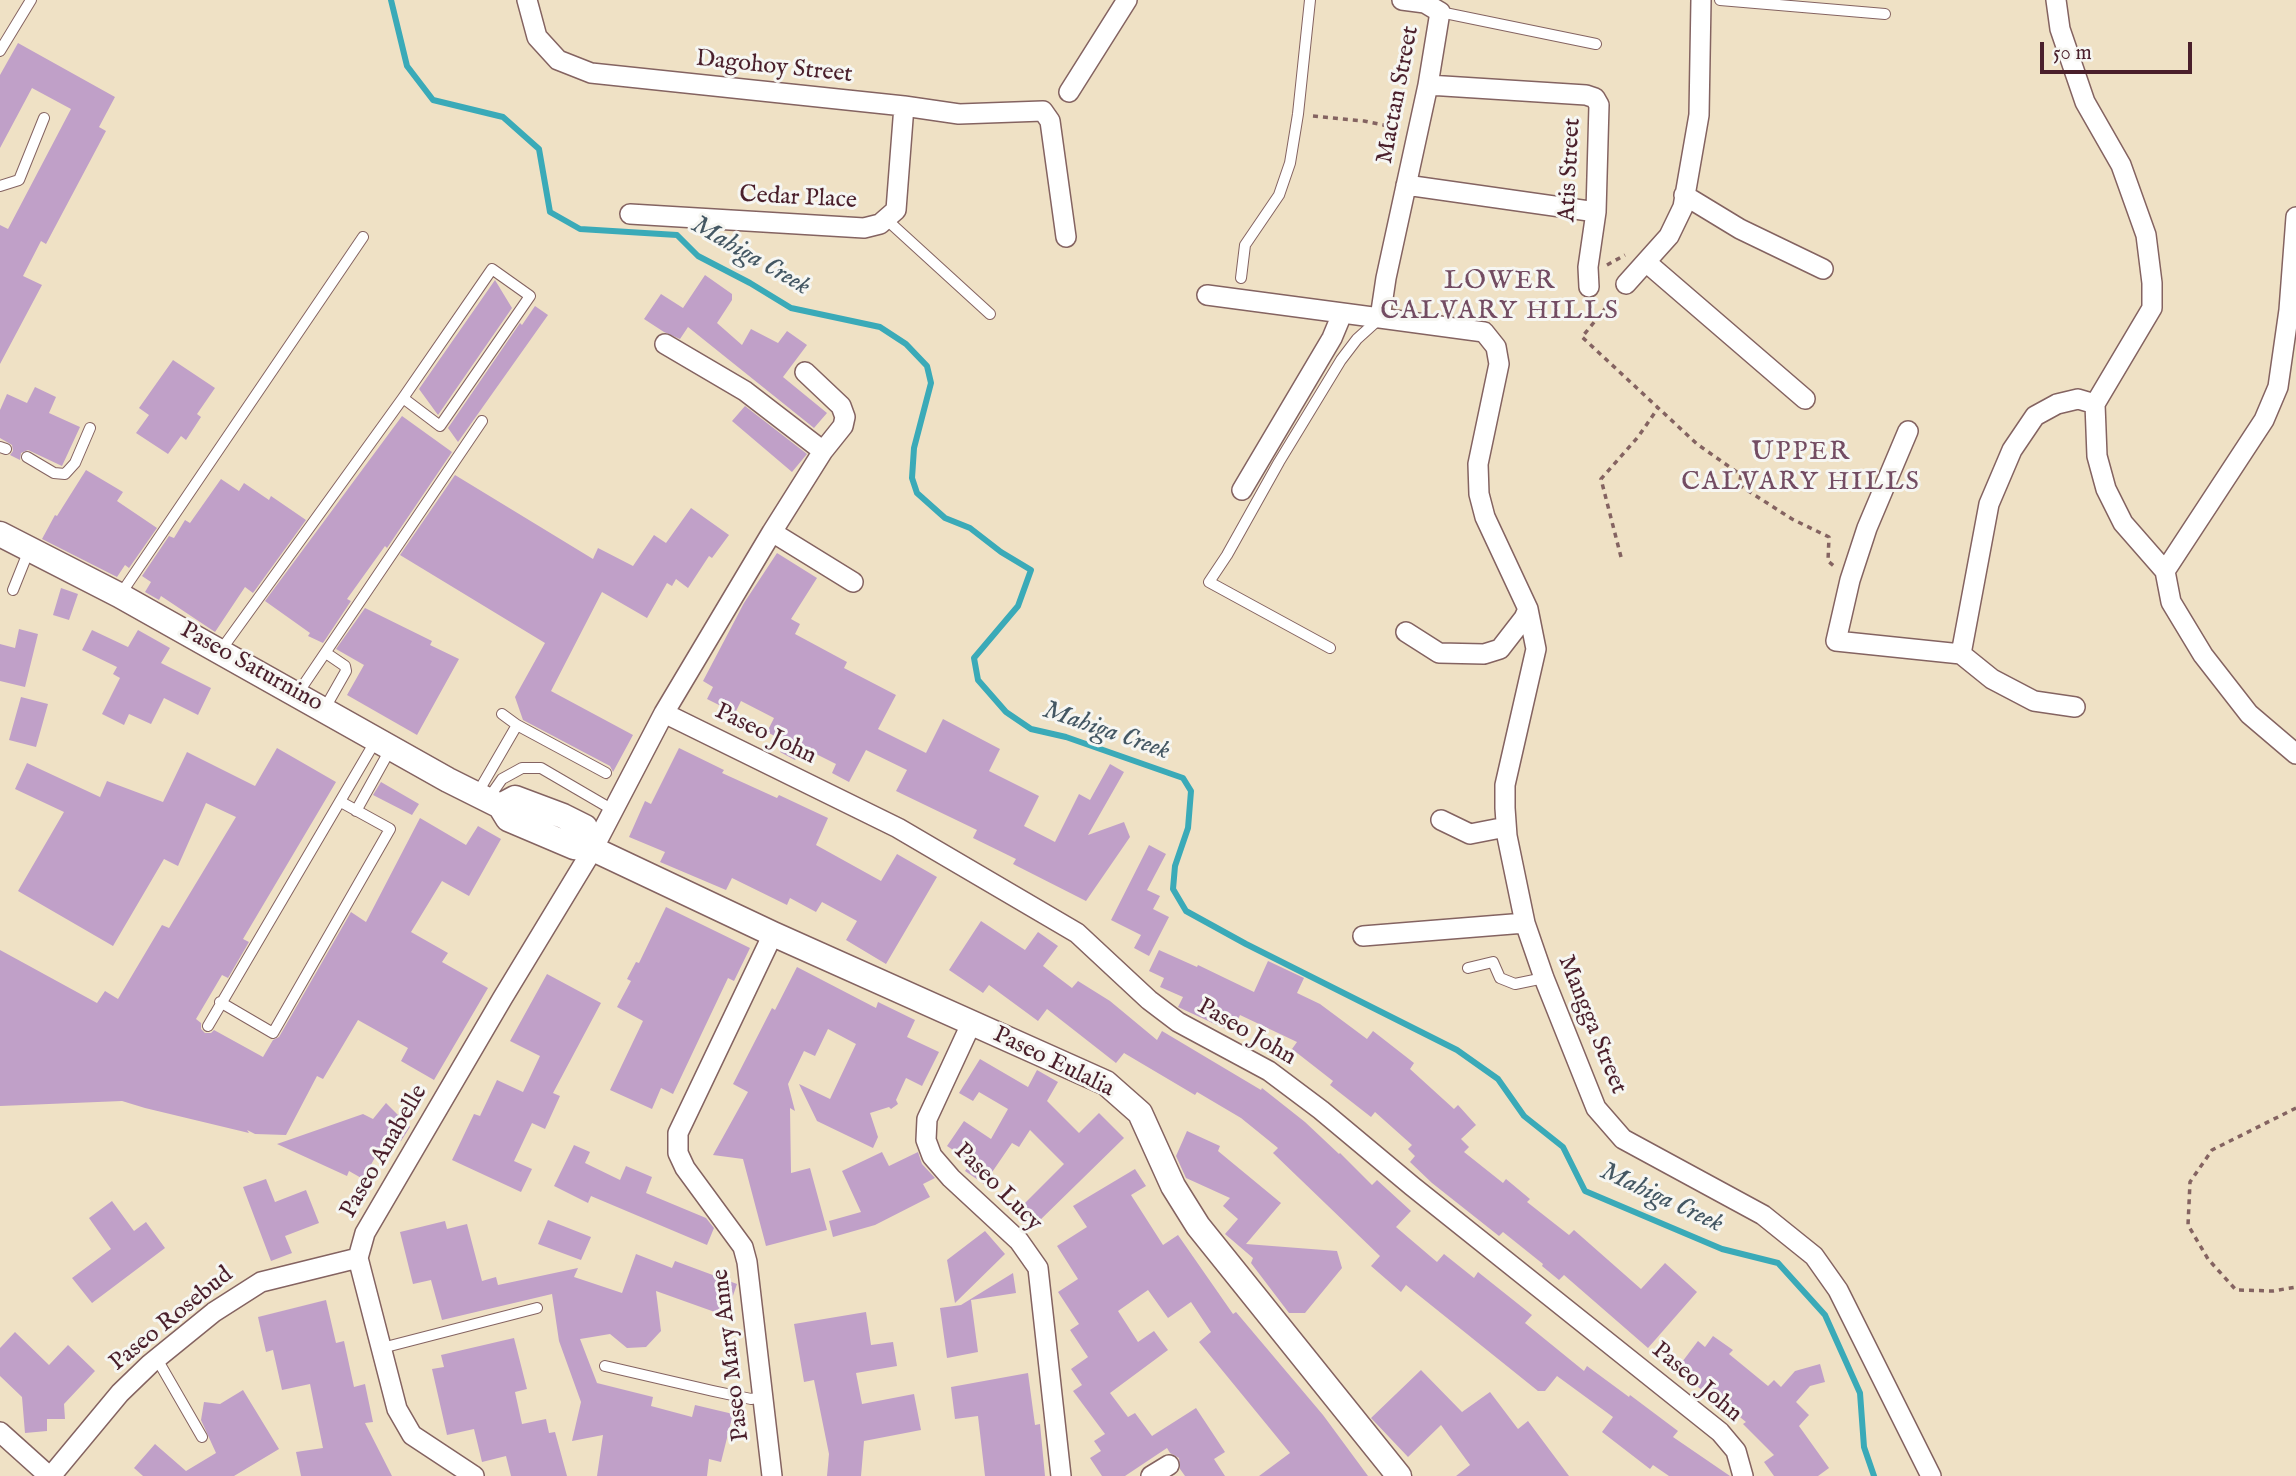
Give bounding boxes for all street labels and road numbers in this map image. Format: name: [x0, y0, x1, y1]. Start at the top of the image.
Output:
street label: Mactan Street: [1372, 24, 1426, 166]
street label: Dagohoy Street: [694, 45, 854, 91]
street label: Atis Street: [1554, 117, 1588, 223]
street label: Cedar Place: [739, 182, 857, 216]
street label: Paseo Saturnino: [175, 617, 327, 719]
street label: Paseo John: [710, 698, 820, 772]
street label: Mangga Street: [1550, 951, 1632, 1099]
street label: Paseo John: [1191, 993, 1301, 1073]
street label: Paseo Eulalia: [988, 1021, 1118, 1105]
street label: Paseo Anabelle: [335, 1080, 435, 1224]
street label: Paseo Lucy: [947, 1138, 1047, 1238]
street label: Paseo Rosebud: [105, 1262, 239, 1378]
street label: Paseo Mary Anne: [707, 1267, 757, 1443]
street label: Paseo John: [1645, 1337, 1747, 1429]

